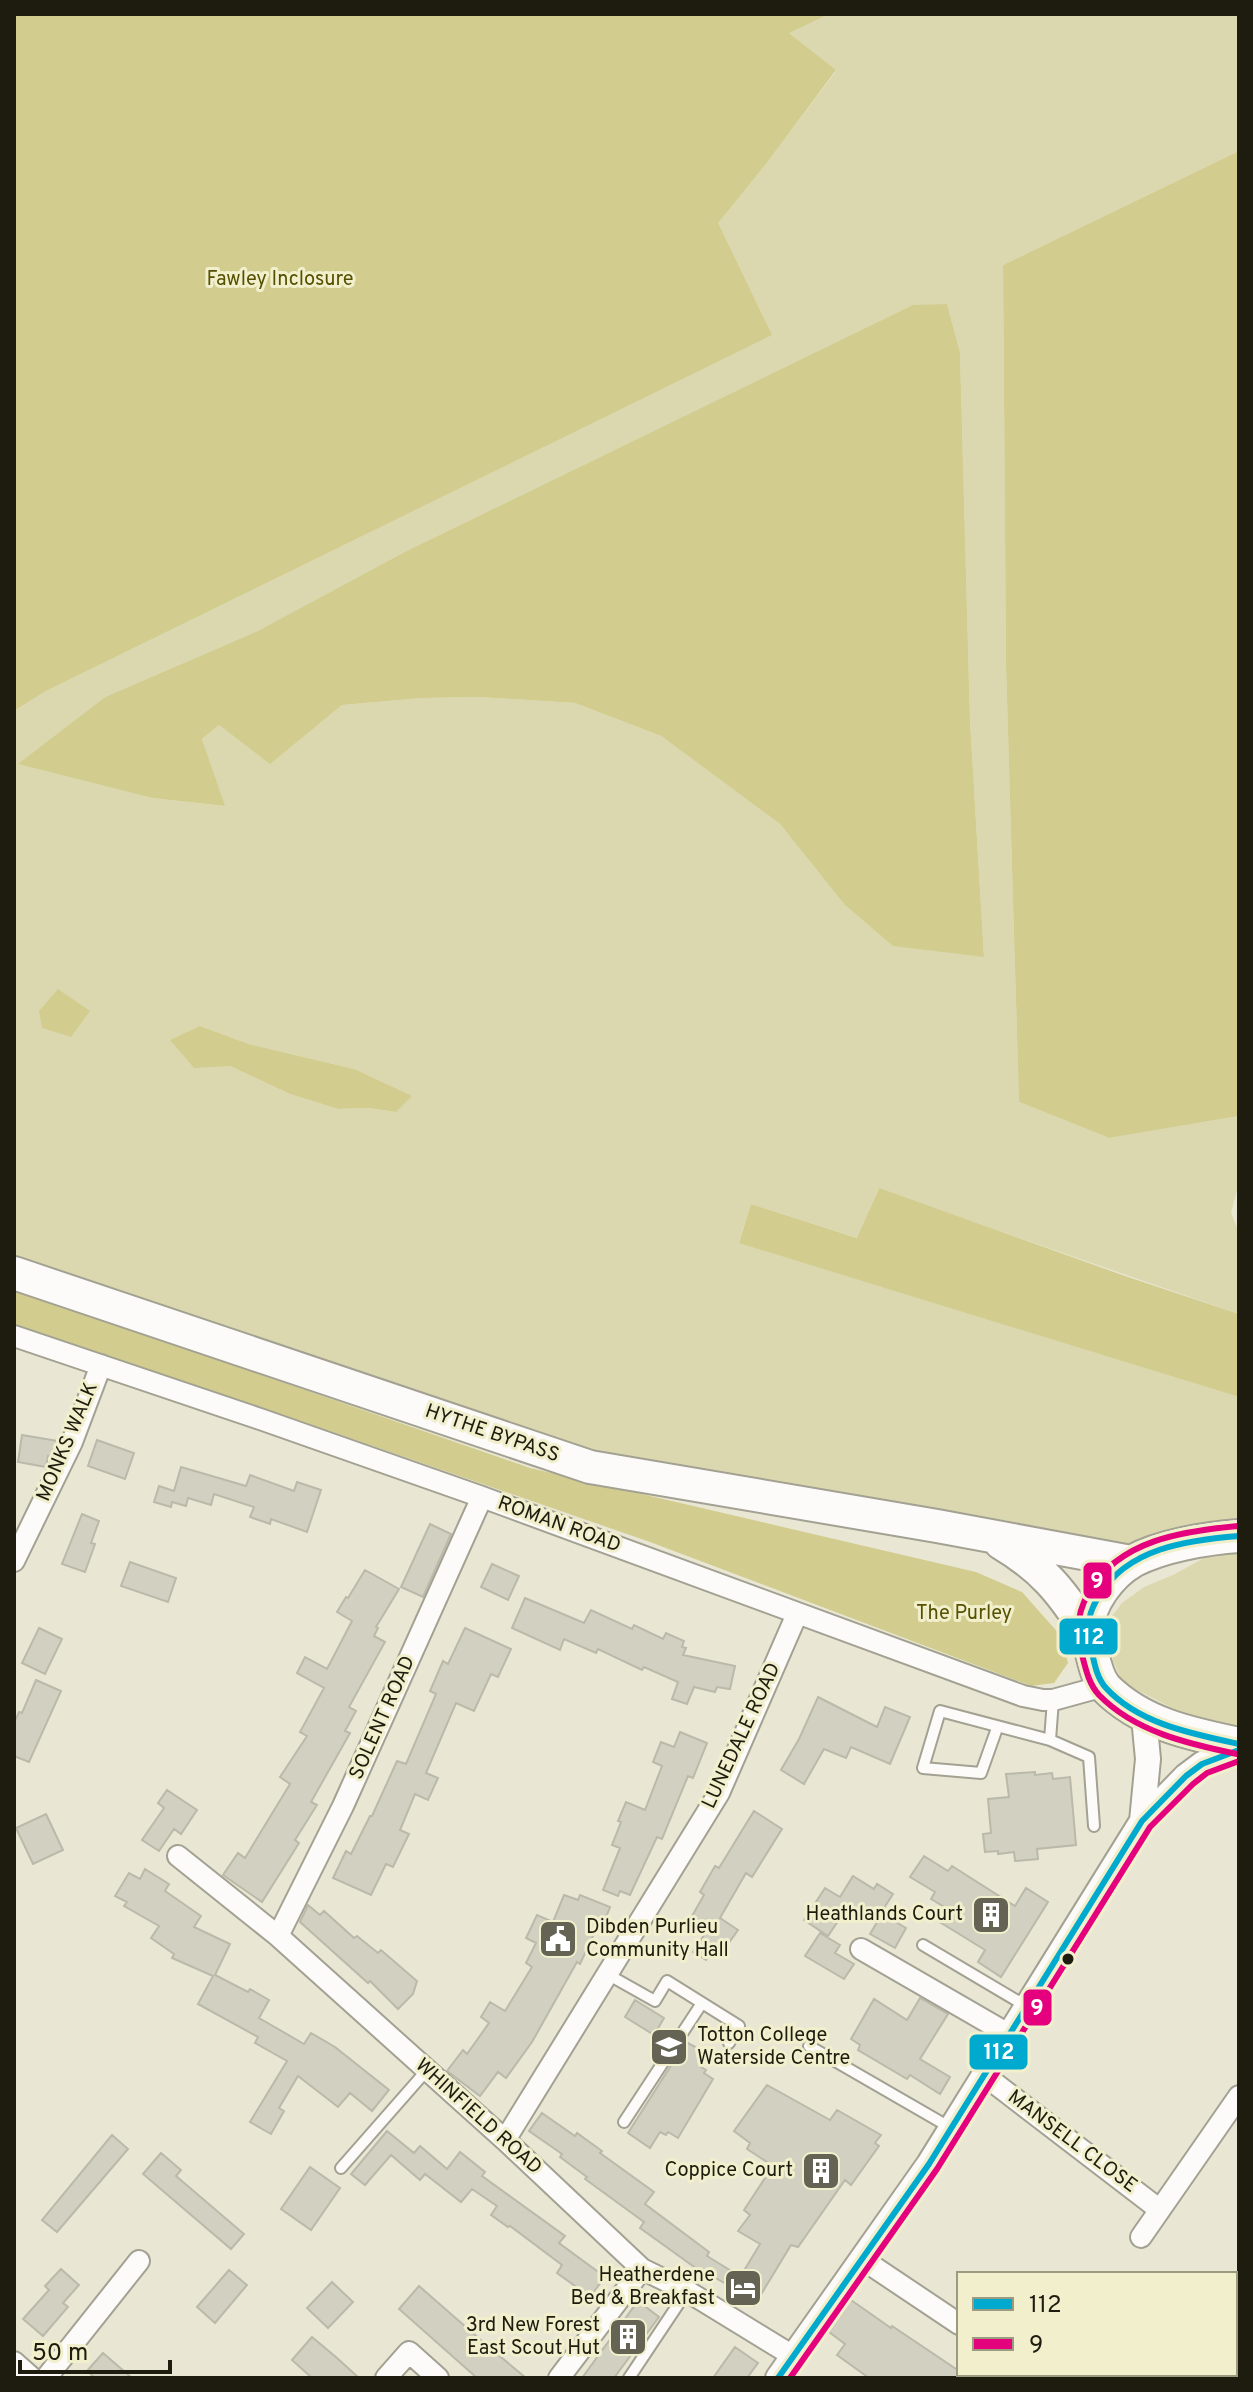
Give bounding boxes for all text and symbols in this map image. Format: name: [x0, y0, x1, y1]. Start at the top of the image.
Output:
park label: Fawley Inclosure: [206, 267, 354, 293]
street label: MONKS WALK: [31, 1378, 105, 1506]
street label: HYTHE BYPASS: [421, 1399, 563, 1469]
street label: ROMAN ROAD: [494, 1491, 624, 1559]
line badge: 9: [1082, 1561, 1113, 1600]
text: 9: [1090, 1569, 1104, 1596]
park label: The Purley: [916, 1601, 1012, 1627]
line badge: 112: [1058, 1617, 1119, 1656]
text: 112: [1073, 1625, 1105, 1652]
street label: SOLENT ROAD: [344, 1652, 422, 1784]
street label: LUNEDALE ROAD: [697, 1659, 787, 1813]
building icon: Heathlands Court: [970, 1894, 1012, 1936]
place label: Heathlands Court: [806, 1902, 963, 1928]
place label: Dibden Purlieu Community Hall: [586, 1915, 729, 1964]
public building icon: Dibden Purlieu Community Hall: [537, 1918, 579, 1960]
unlabelled marker: [1060, 1951, 1076, 1967]
line badge: 9: [1022, 1988, 1053, 2027]
text: 9: [1030, 1996, 1044, 2023]
place label: Totton College Waterside Centre: [697, 2023, 850, 2072]
school or university icon: Totton College Waterside Centre: [648, 2026, 690, 2068]
line badge: 112: [968, 2033, 1029, 2071]
text: 112: [983, 2040, 1015, 2067]
street label: WHINFIELD ROAD: [409, 2053, 547, 2181]
street label: MANSELL CLOSE: [1002, 2085, 1142, 2199]
building icon: Coppice Court: [800, 2150, 842, 2192]
place label: Coppice Court: [664, 2158, 793, 2184]
place label: Heatherdene Bed & Breakfast: [570, 2263, 715, 2312]
hotel icon: Heatherdene Bed & Breakfast: [722, 2267, 764, 2309]
legend: [957, 2272, 1237, 2376]
text: 112: [1029, 2291, 1062, 2321]
place label: 3rd New Forest East Scout Hut: [466, 2313, 600, 2362]
building icon: 3rd New Forest East Scout Hut: [607, 2316, 649, 2358]
scale bar: [20, 2324, 170, 2374]
text: 9: [1029, 2331, 1043, 2361]
text: 50 m: [32, 2339, 88, 2369]

